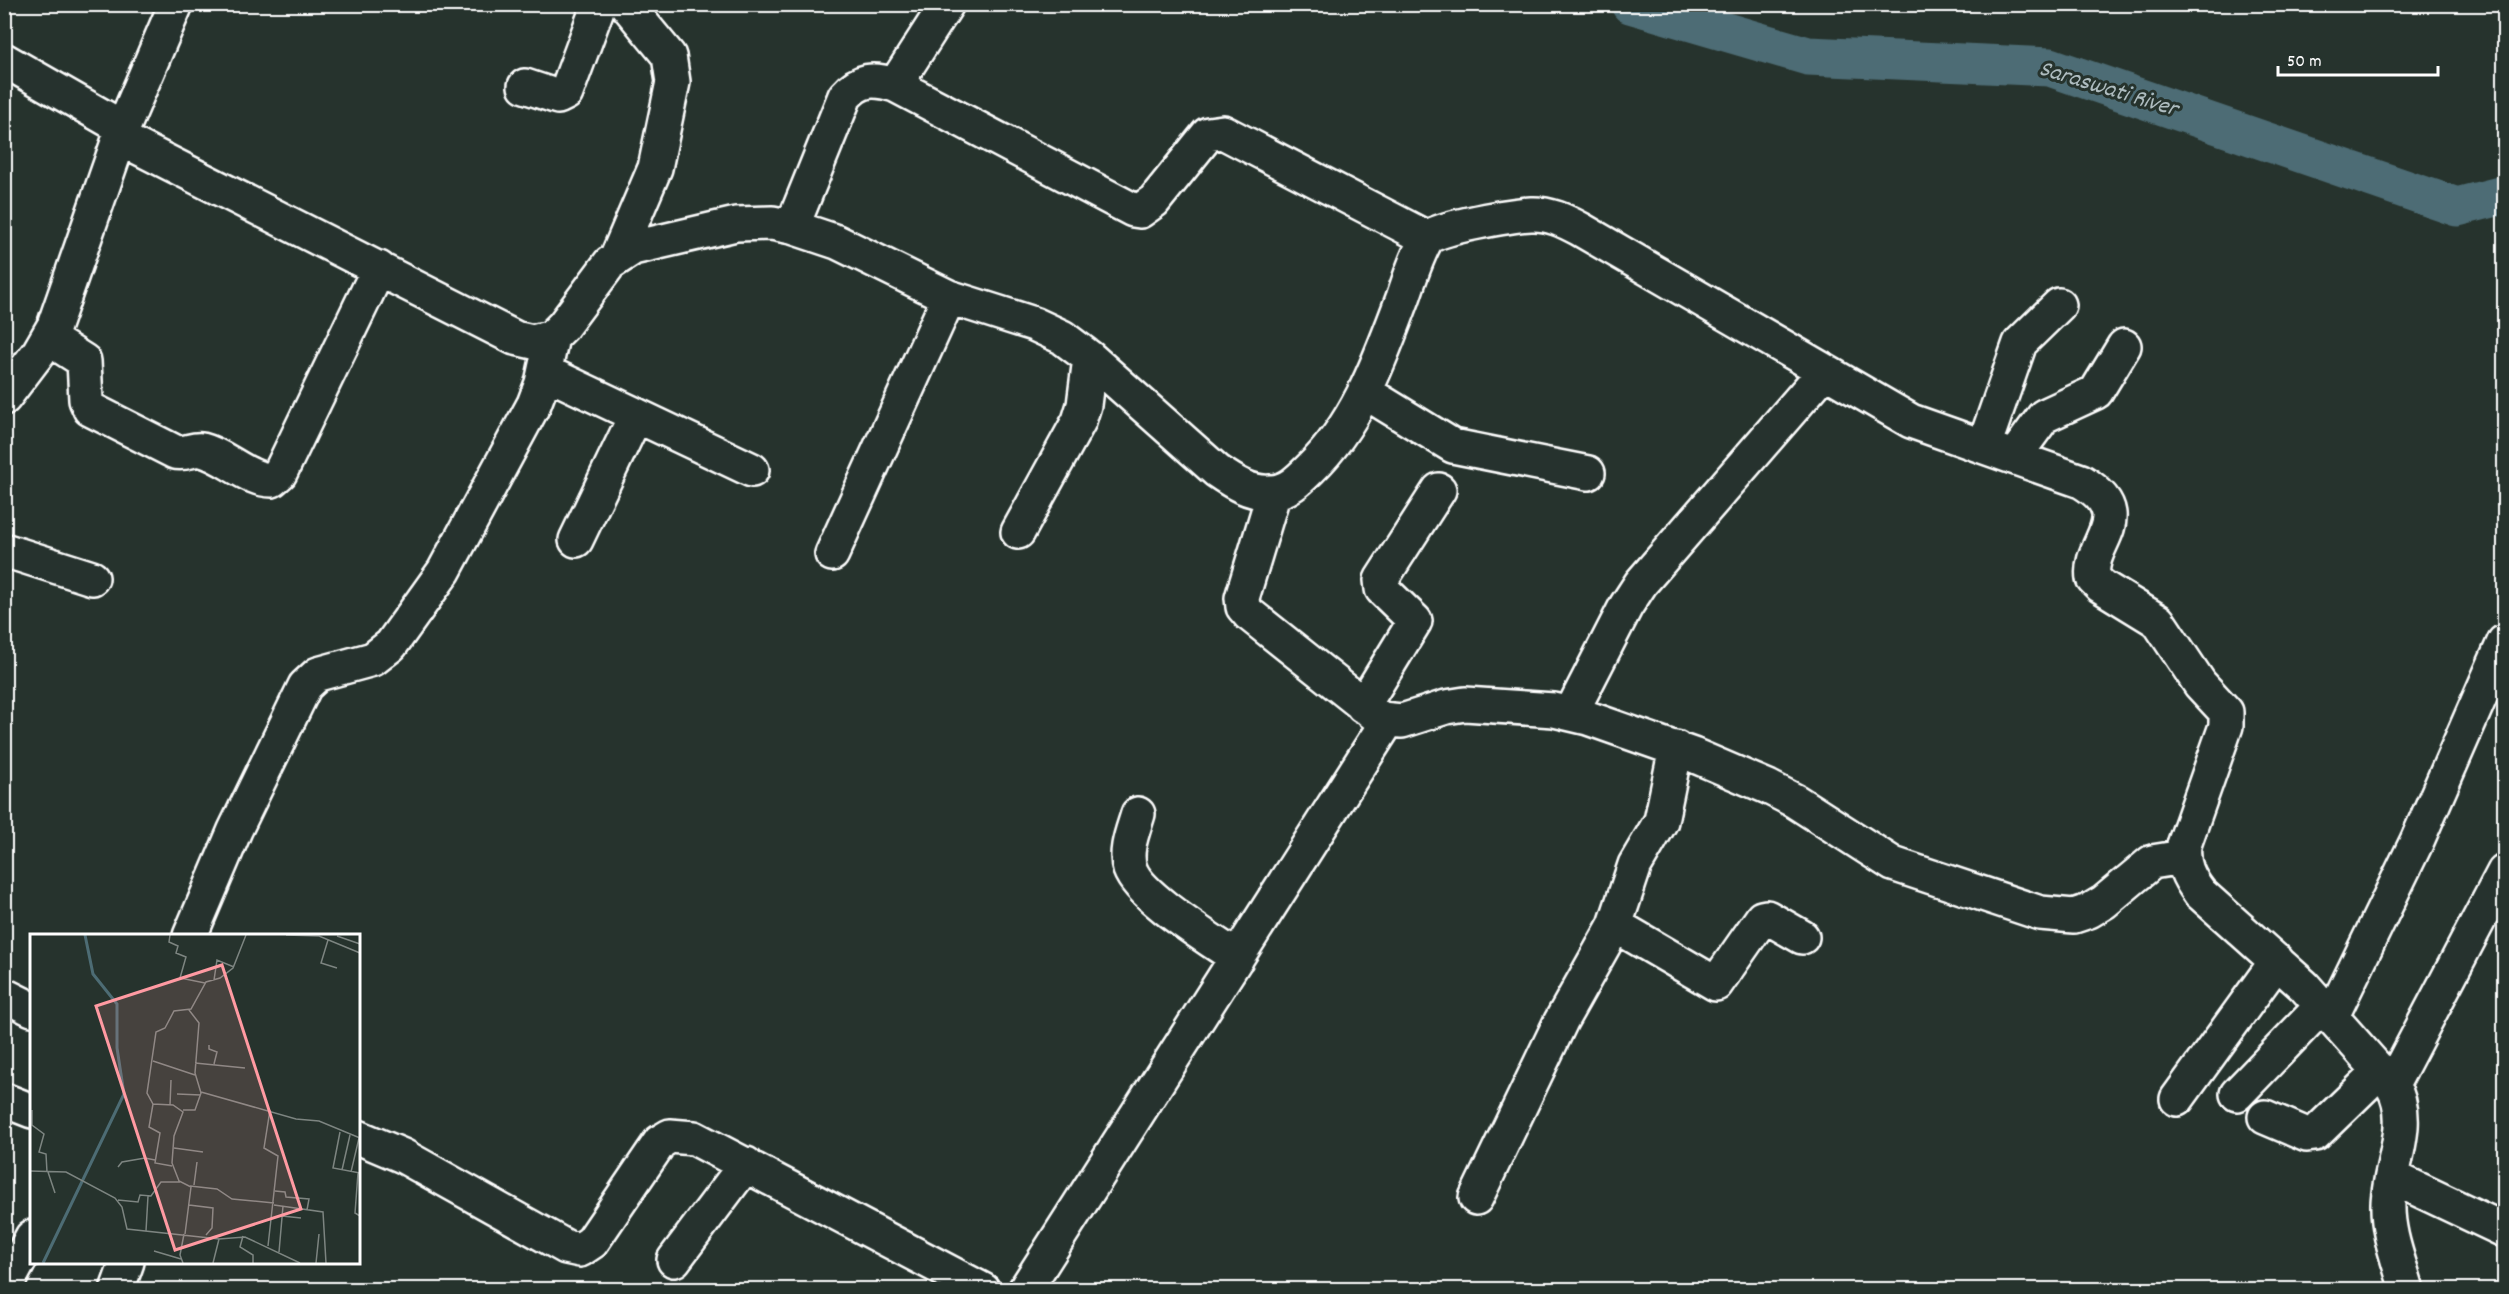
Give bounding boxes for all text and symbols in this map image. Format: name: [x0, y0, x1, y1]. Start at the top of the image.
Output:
scale bar: [2278, 39, 2438, 77]
text: 50 m: [2287, 50, 2322, 75]
water label: Saraswati River: [2035, 53, 2184, 128]
inset map: [30, 934, 360, 1264]

